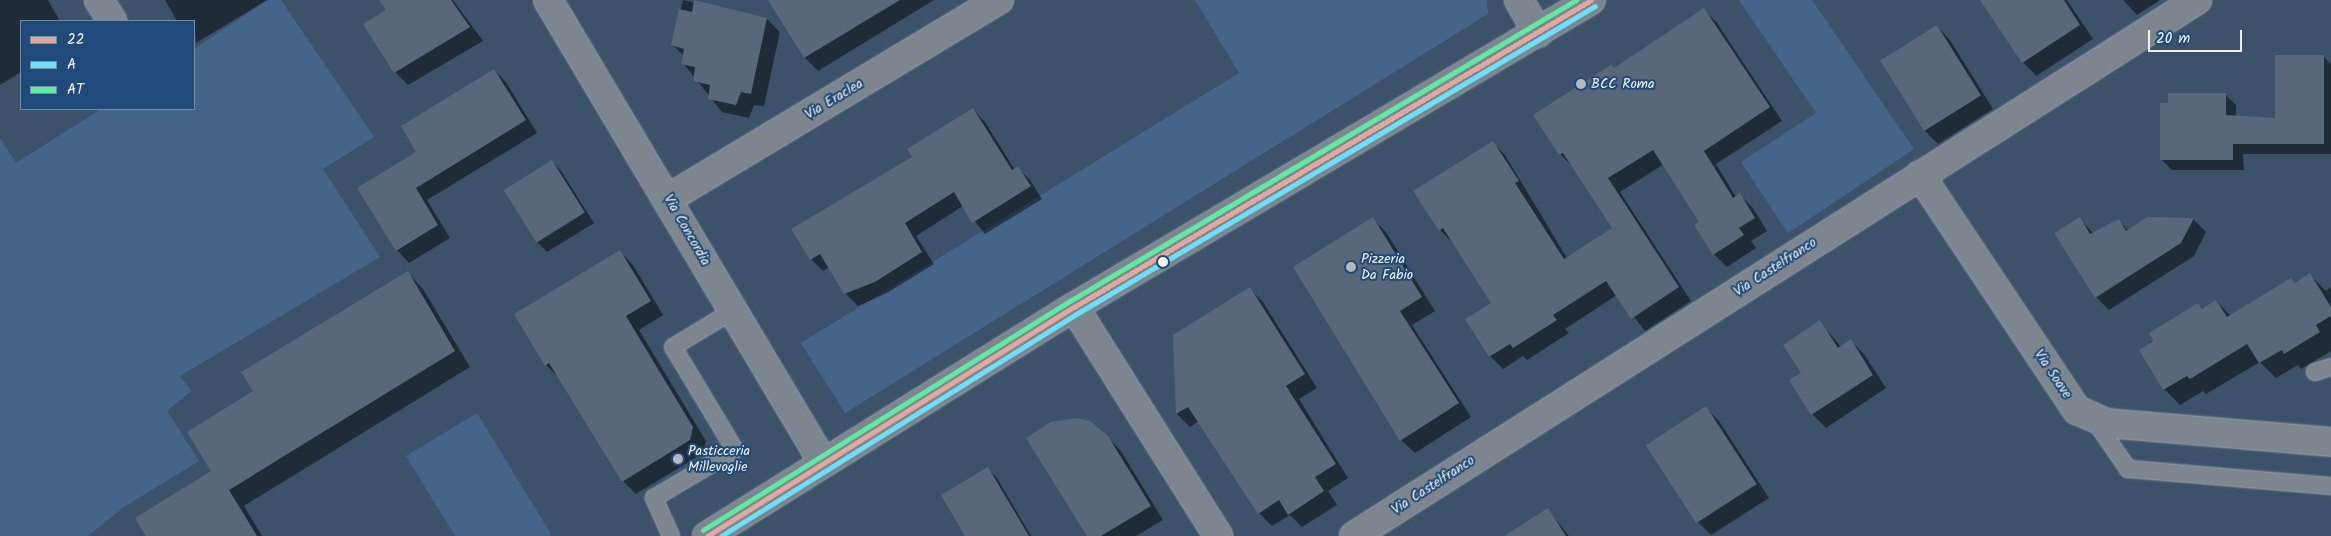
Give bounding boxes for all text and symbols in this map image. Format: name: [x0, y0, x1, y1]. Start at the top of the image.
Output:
legend: [20, 20, 195, 110]
scale bar: [2151, 20, 2245, 52]
text: 20 m: [2156, 27, 2190, 51]
text: 22: [67, 28, 84, 52]
text: A: [67, 53, 76, 77]
street label: Via Eraclea: [802, 75, 866, 123]
place label: BCC Roma: [1591, 76, 1655, 92]
text: AT: [67, 78, 84, 102]
marker: BCC Roma: [1575, 78, 1587, 90]
street label: Via Concordia: [660, 191, 714, 269]
street label: Via Castelfranco: [1730, 234, 1820, 300]
place label: Pizzeria Da Fabio: [1361, 251, 1413, 284]
unlabelled marker: [1158, 257, 1168, 267]
marker: Pizzeria Da Fabio: [1345, 261, 1357, 273]
street label: Via Soave: [2031, 346, 2075, 402]
place label: Pasticceria Millevoglie: [688, 443, 750, 476]
street label: Via Castelfranco: [1388, 452, 1478, 518]
marker: Pasticceria Millevoglie: [672, 453, 684, 465]

